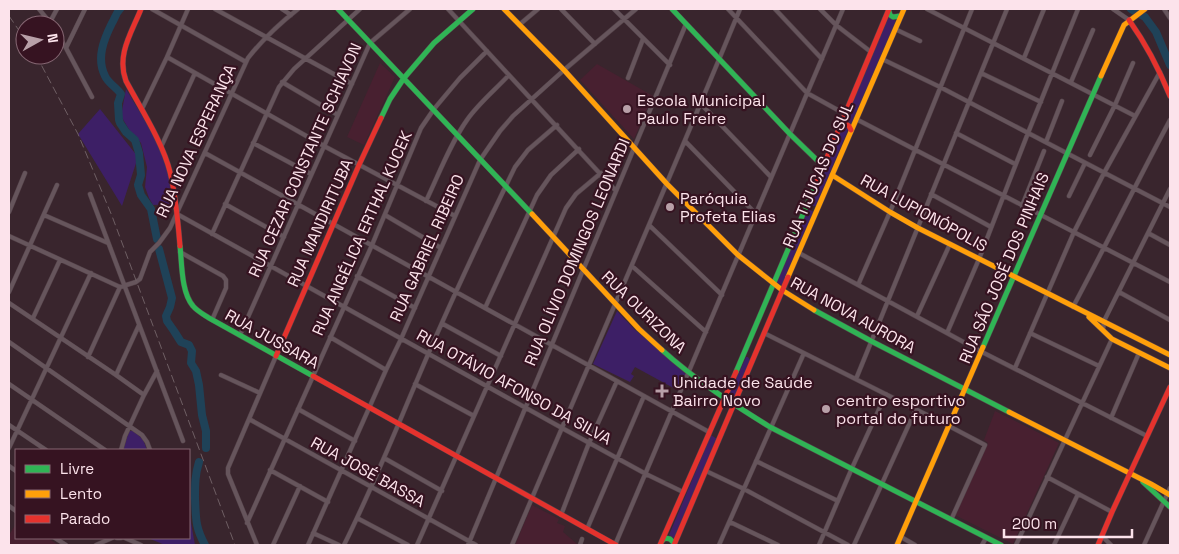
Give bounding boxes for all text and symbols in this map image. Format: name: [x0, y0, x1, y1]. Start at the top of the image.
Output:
north arrow: [15, 15, 65, 65]
text: N: [43, 32, 62, 44]
street label: RUA CEZAR CONSTANTE SCHIAVON: [244, 40, 366, 280]
street label: RUA NOVA ESPERANÇA: [151, 61, 241, 221]
place label: Escola Municipal Paulo Freire: [637, 90, 765, 129]
street label: RUA TIJUCAS DO SUL: [778, 99, 858, 251]
marker: Escola Municipal Paulo Freire: [621, 103, 633, 115]
street label: RUA ANGÉLICA ERTHAL KUCEK: [307, 127, 417, 339]
street label: RUA OLÍVIO DOMINGOS LEONARDI: [519, 135, 635, 369]
street label: RUA MANDIRITUBA: [282, 156, 358, 290]
street label: RUA LUPIONÓPOLIS: [857, 169, 991, 257]
street label: RUA SÃO JOSÉ DOS PINHAIS: [954, 169, 1054, 367]
street label: RUA GABRIEL RIBEIRO: [385, 171, 469, 325]
place label: Paróquia Profeta Elias: [680, 188, 776, 227]
marker: Paróquia Profeta Elias: [664, 201, 676, 213]
street label: RUA OURIZONA: [597, 266, 691, 358]
street label: RUA NOVA AURORA: [787, 272, 919, 358]
street label: RUA JUSSARA: [221, 304, 323, 374]
street label: RUA OTÁVIO AFONSO DA SILVA: [413, 325, 615, 449]
place label: Unidade de Saúde Bairro Novo: [673, 372, 813, 411]
marker: Unidade de Saúde Bairro Novo: [655, 384, 669, 398]
place label: centro esportivo portal do futuro: [836, 390, 965, 429]
marker: centro esportivo portal do futuro: [820, 403, 832, 415]
street label: RUA JOSÉ BASSA: [307, 432, 429, 512]
legend: [15, 449, 190, 539]
text: Livre: [60, 459, 94, 478]
text: Lento: [60, 484, 102, 503]
scale bar: [1004, 506, 1132, 538]
text: Parado: [60, 509, 110, 528]
text: 200 m: [1012, 514, 1057, 533]

